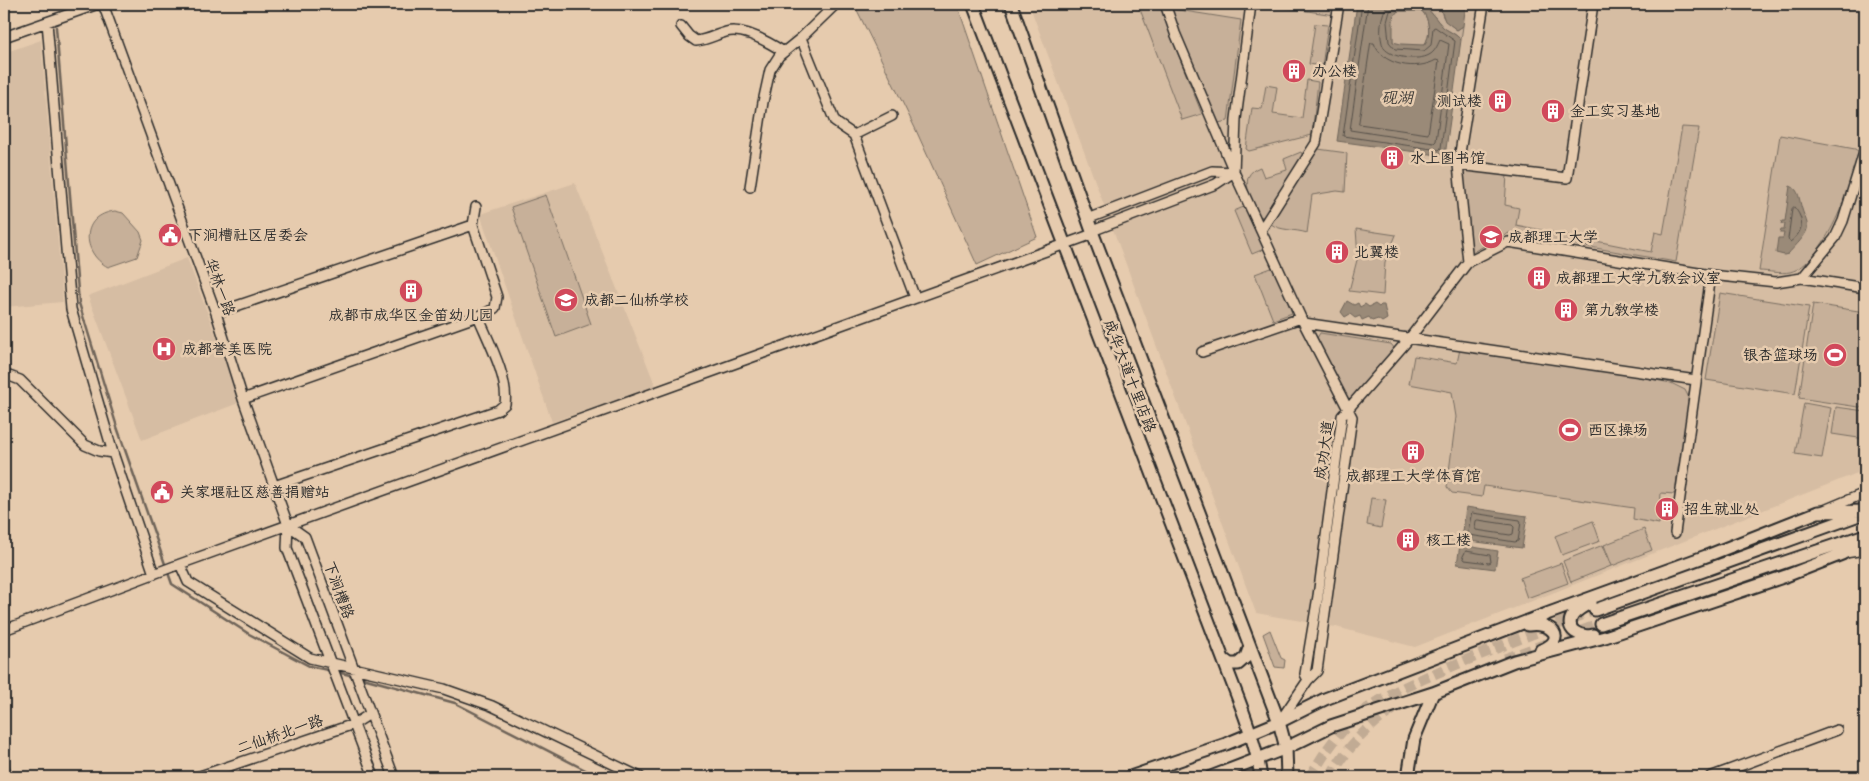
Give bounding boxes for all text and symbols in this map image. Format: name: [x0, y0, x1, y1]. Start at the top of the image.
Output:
building icon: 办公楼: [1281, 58, 1307, 84]
place label: 办公楼: [1312, 58, 1357, 84]
water label: 砚湖: [1381, 83, 1415, 112]
place label: 测试楼: [1437, 88, 1482, 114]
building icon: 测试楼: [1487, 88, 1513, 114]
building icon: 金工实习基地: [1540, 98, 1566, 124]
place label: 金工实习基地: [1570, 98, 1660, 124]
building icon: 水上图书馆: [1379, 145, 1405, 171]
place label: 水上图书馆: [1410, 145, 1485, 171]
public building icon: 下涧槽社区居委会: [157, 222, 183, 248]
place label: 下涧槽社区居委会: [188, 222, 308, 248]
school or university icon: 成都理工大学: [1478, 224, 1504, 250]
place label: 成都理工大学: [1508, 224, 1598, 250]
building icon: 北翼楼: [1324, 239, 1350, 265]
place label: 北翼楼: [1354, 239, 1399, 265]
street label: 华林一路: [198, 254, 242, 320]
building icon: 成都理工大学九教会议室: [1526, 265, 1552, 291]
place label: 成都理工大学九教会议室: [1556, 265, 1721, 291]
building icon: 成都市成华区金笛幼儿园: [398, 278, 424, 304]
school or university icon: 成都二仙桥学校: [553, 287, 579, 313]
place label: 成都二仙桥学校: [584, 287, 689, 313]
building icon: 第九教学楼: [1553, 297, 1579, 323]
place label: 第九教学楼: [1584, 297, 1659, 323]
place label: 成都市成华区金笛幼儿园: [328, 302, 494, 328]
street label: 成华大道十里店路: [1096, 315, 1164, 437]
hospital icon: 成都誉美医院: [151, 336, 177, 362]
place label: 成都誉美医院: [182, 336, 272, 362]
place label: 银杏篮球场: [1743, 342, 1818, 368]
sports icon: 银杏篮球场: [1822, 342, 1848, 368]
sports icon: 西区操场: [1557, 417, 1583, 443]
place label: 西区操场: [1588, 417, 1648, 443]
street label: 成功大道: [1307, 418, 1341, 482]
building icon: 成都理工大学体育馆: [1400, 439, 1426, 465]
place label: 成都理工大学体育馆: [1345, 463, 1481, 489]
public building icon: 关家堰社区慈善捐赠站: [149, 479, 175, 505]
place label: 关家堰社区慈善捐赠站: [180, 479, 330, 505]
building icon: 招生就业处: [1654, 496, 1680, 522]
place label: 招生就业处: [1684, 496, 1759, 522]
building icon: 核工楼: [1395, 527, 1421, 553]
place label: 核工楼: [1426, 527, 1471, 553]
street label: 下涧槽路: [317, 557, 361, 623]
street label: 二仙桥北一路: [233, 707, 327, 761]

